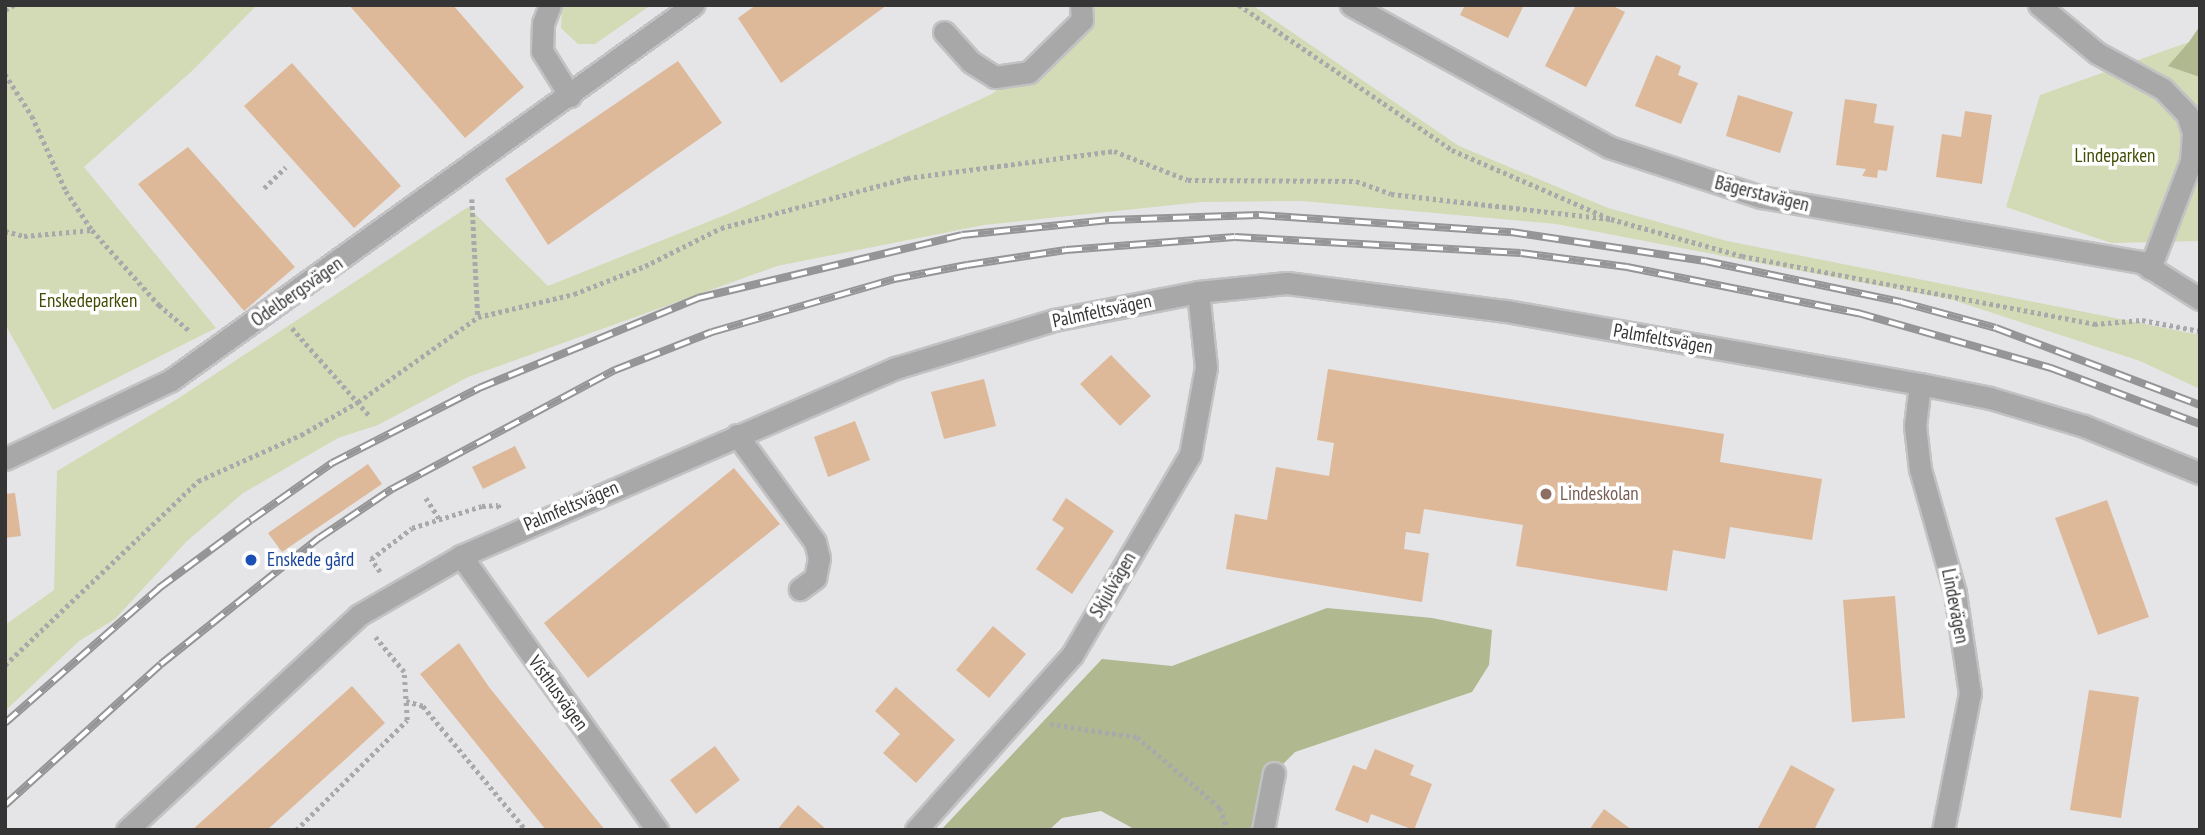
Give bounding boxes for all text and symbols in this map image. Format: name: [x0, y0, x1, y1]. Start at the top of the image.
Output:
park label: Lindeparken: [2075, 145, 2155, 167]
street label: Bägerstavägen: [1712, 171, 1812, 217]
street label: Odelbergsvägen: [247, 252, 347, 332]
street label: Palmfeltsvägen: [1050, 289, 1154, 333]
park label: Enskedeparken: [39, 290, 137, 312]
street label: Palmfeltsvägen: [1612, 319, 1714, 359]
street label: Palmfeltsvägen: [520, 476, 622, 536]
place label: Lindeskolan: [1560, 483, 1639, 505]
marker: Lindeskolan: [1538, 486, 1554, 502]
street label: Skjulvägen: [1085, 548, 1141, 622]
place label: Enskede gård: [267, 549, 354, 571]
marker: Enskede gård: [241, 550, 261, 570]
street label: Lindevägen: [1937, 567, 1973, 645]
street label: Visthusvägen: [523, 651, 593, 735]

